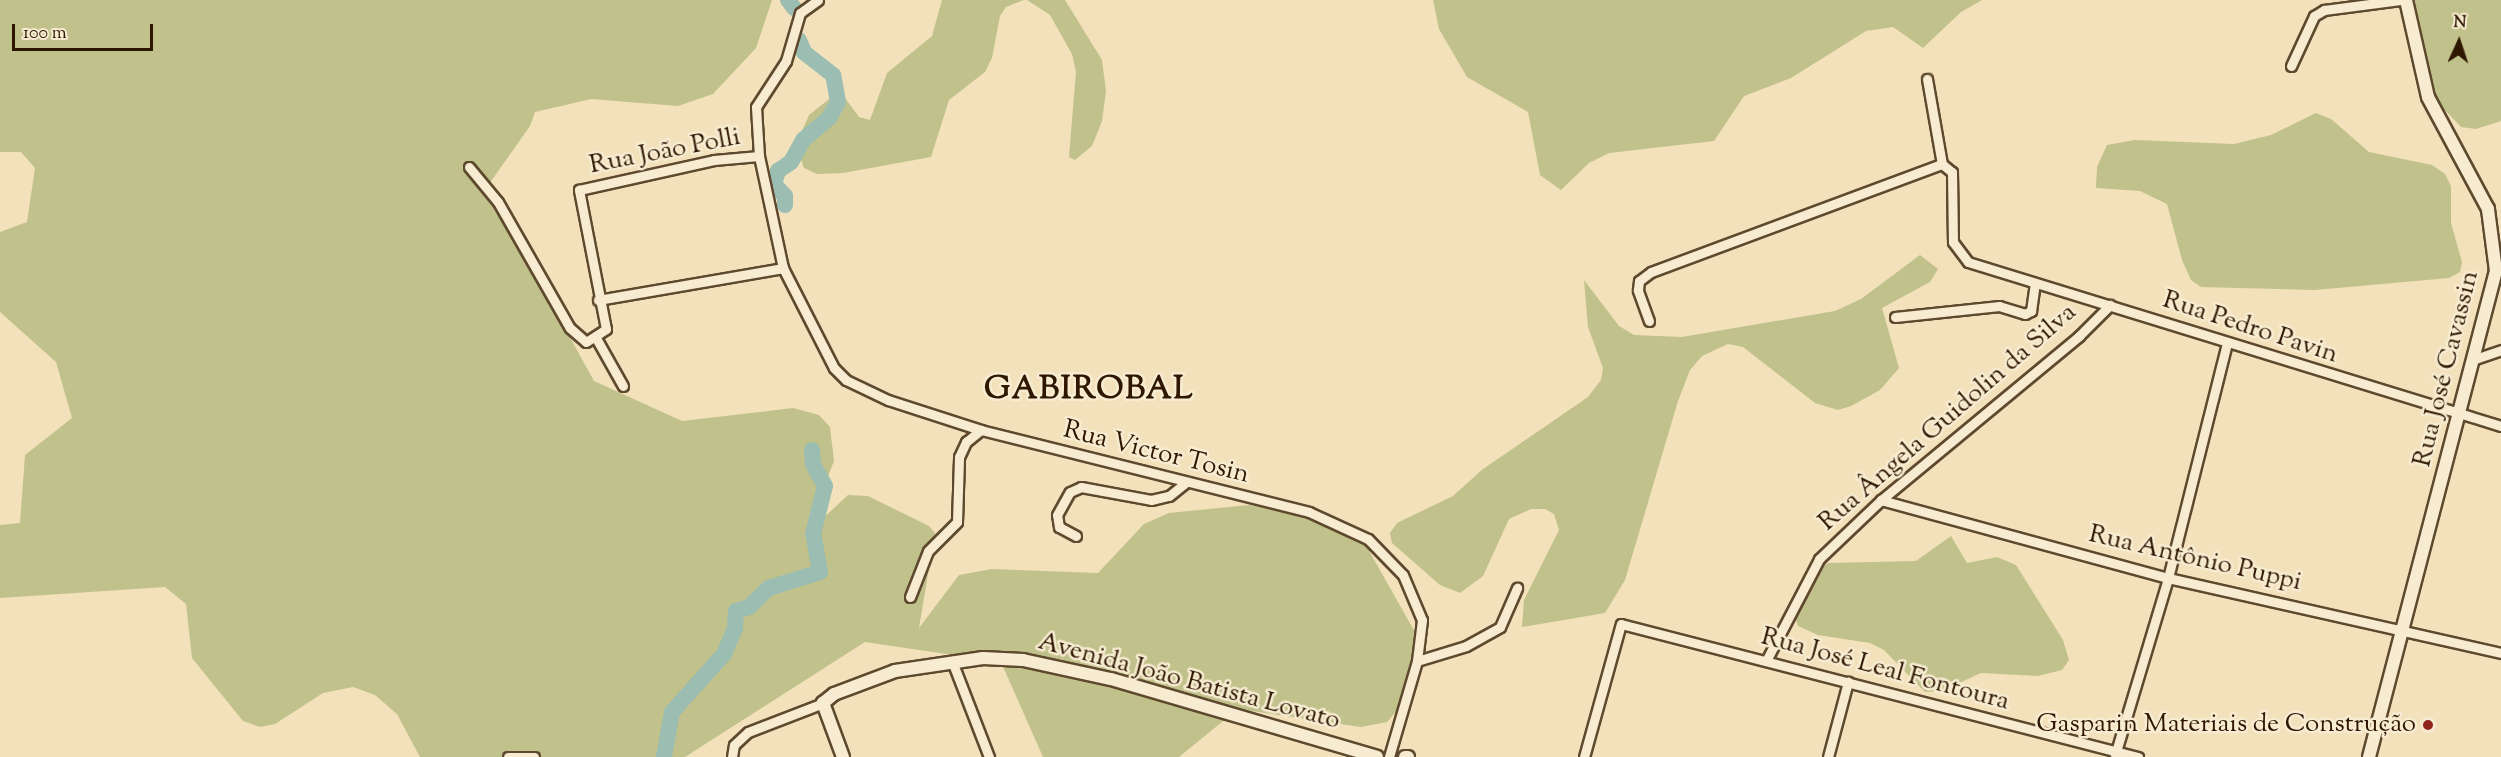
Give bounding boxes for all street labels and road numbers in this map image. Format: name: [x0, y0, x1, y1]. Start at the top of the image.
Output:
street label: Rua João Polli: [587, 122, 743, 182]
street label: Rua José Cavassin: [2408, 268, 2486, 470]
street label: Rua Pedro Pavin: [2158, 285, 2342, 371]
street label: Rua Ângela Guidolin da Silva: [1813, 298, 2083, 538]
street label: Rua Victor Tosin: [1060, 415, 1252, 491]
street label: Rua Antônio Puppi: [2086, 519, 2304, 599]
street label: Rua José Leal Fontoura: [1757, 622, 2013, 718]
street label: Avenida João Batista Lovato: [1035, 627, 1343, 737]

